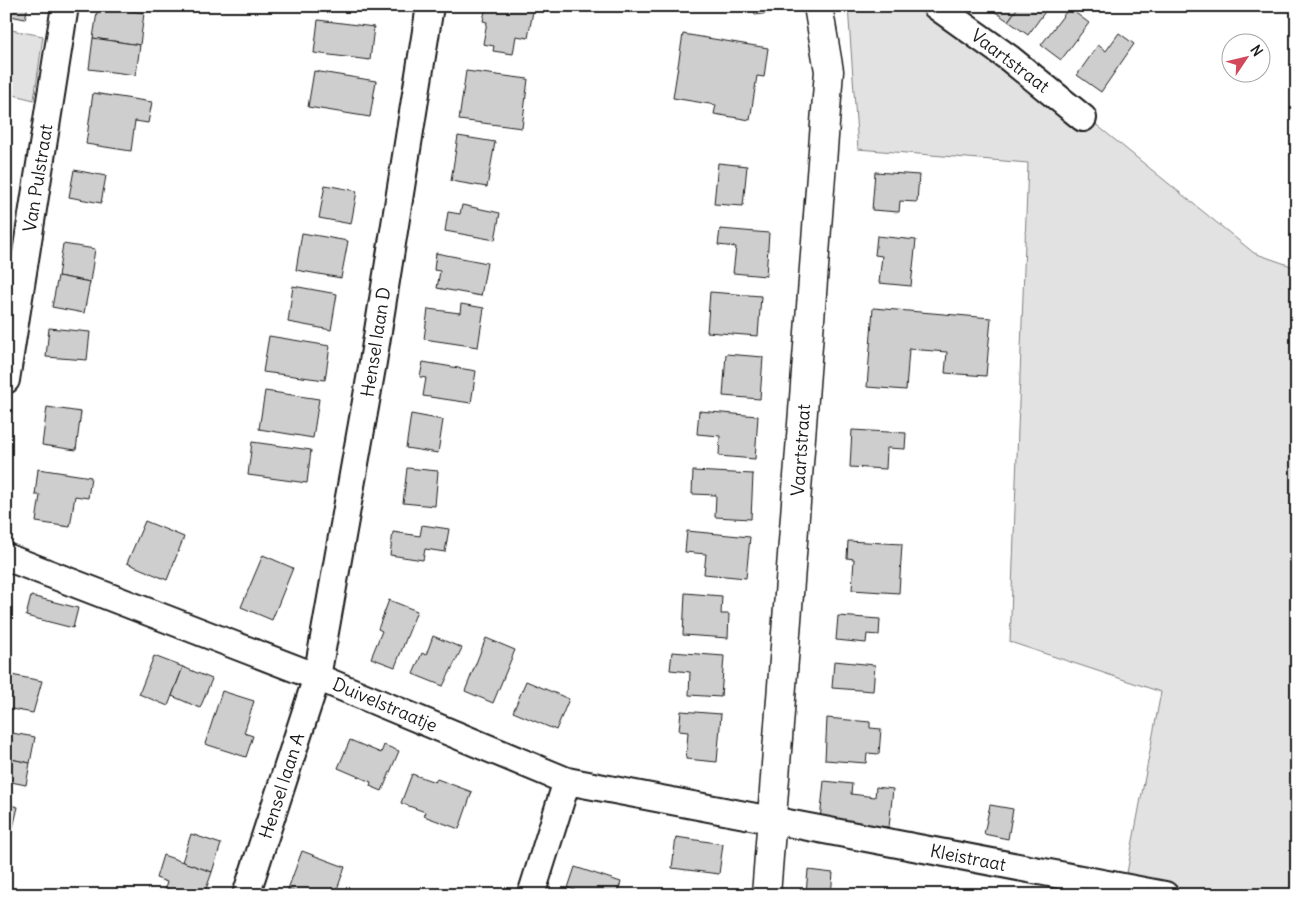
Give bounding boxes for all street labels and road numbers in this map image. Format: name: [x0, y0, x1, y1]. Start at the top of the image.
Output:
street label: Vaartstraat: [966, 24, 1054, 98]
street label: Van Pulstraat: [18, 122, 57, 233]
street label: Hensel laan D: [355, 285, 396, 399]
street label: Vaartstraat: [786, 403, 815, 497]
street label: Duivelstraatje: [329, 672, 441, 737]
street label: Hensel laan A: [254, 730, 309, 842]
street label: Kleistraat: [928, 839, 1008, 876]

